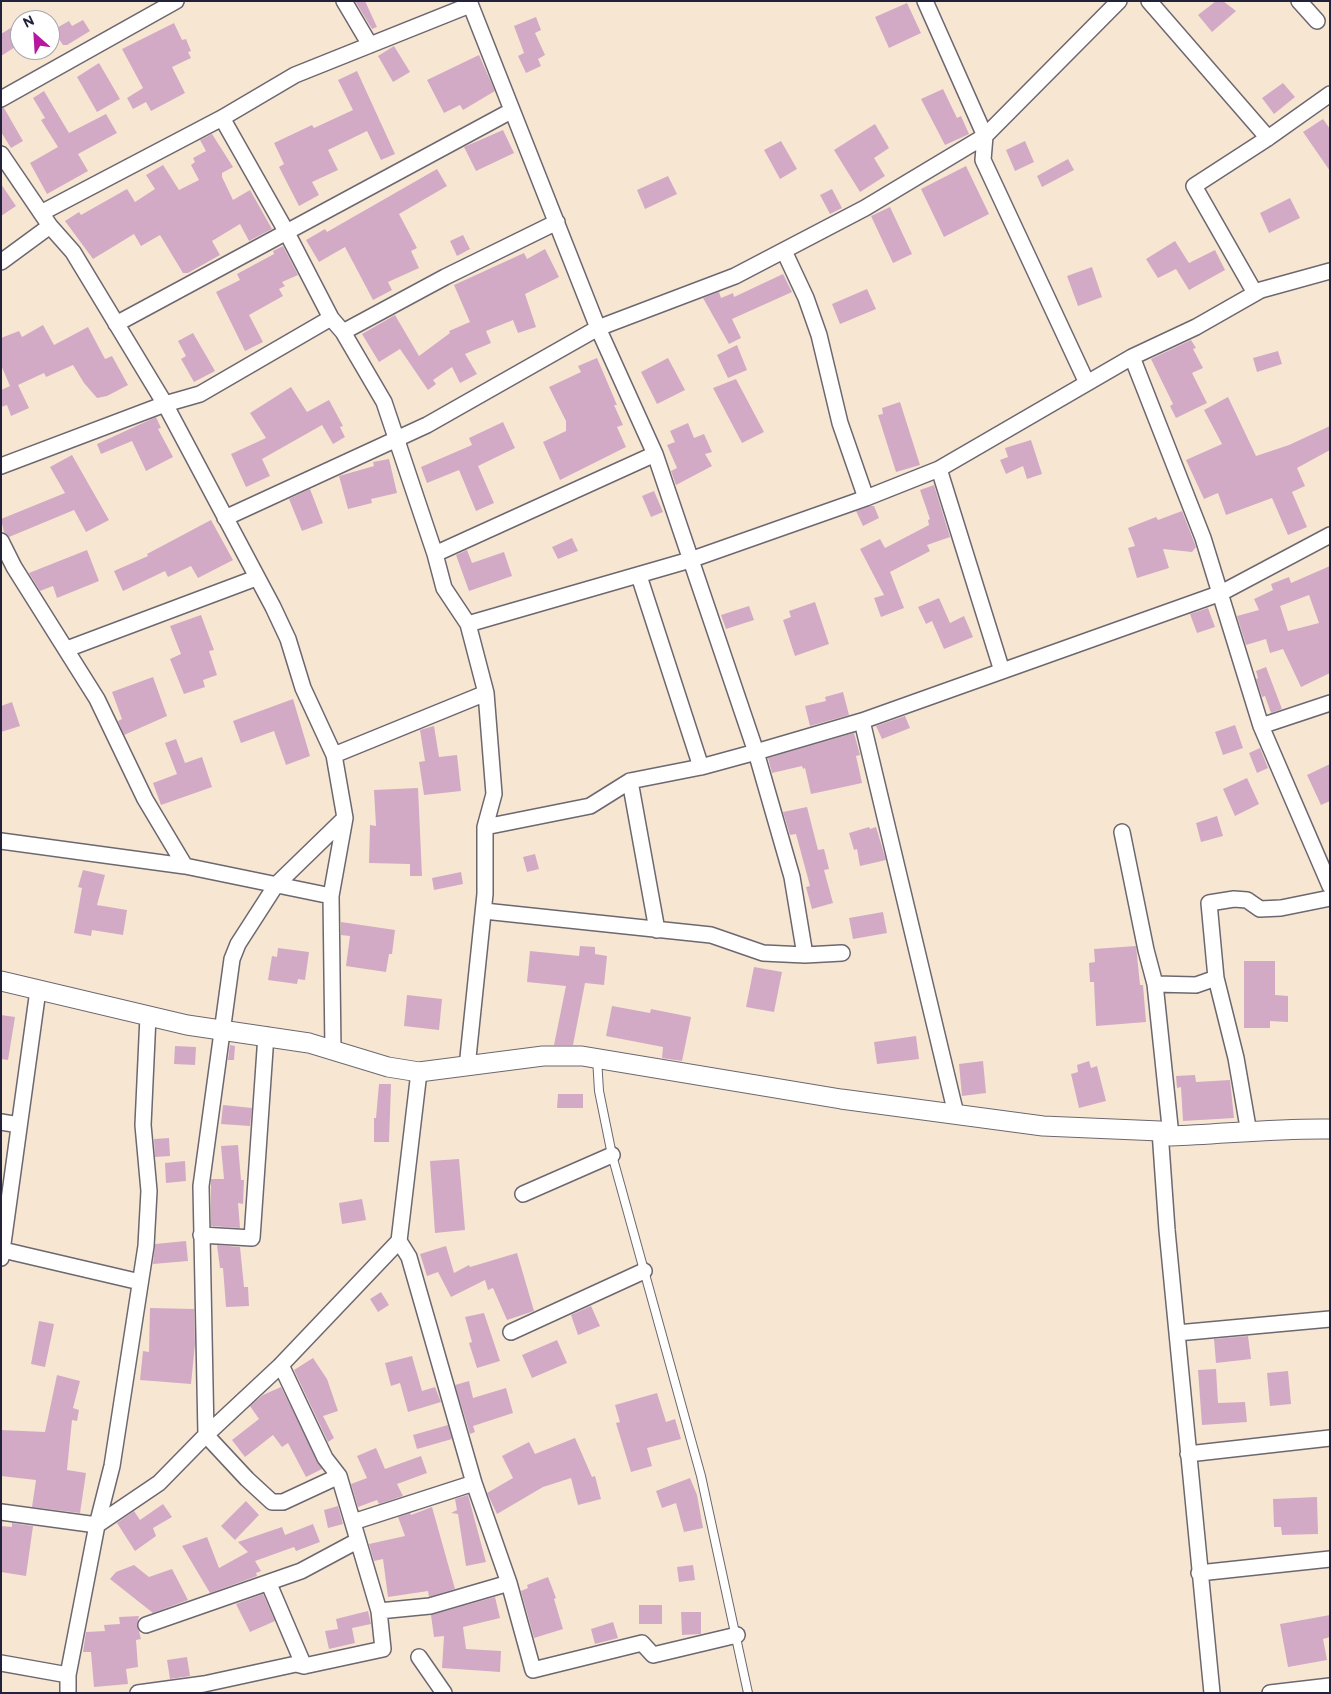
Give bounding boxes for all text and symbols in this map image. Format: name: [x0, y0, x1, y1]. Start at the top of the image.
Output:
north arrow: [10, 10, 60, 60]
text: N: [20, 12, 37, 32]

